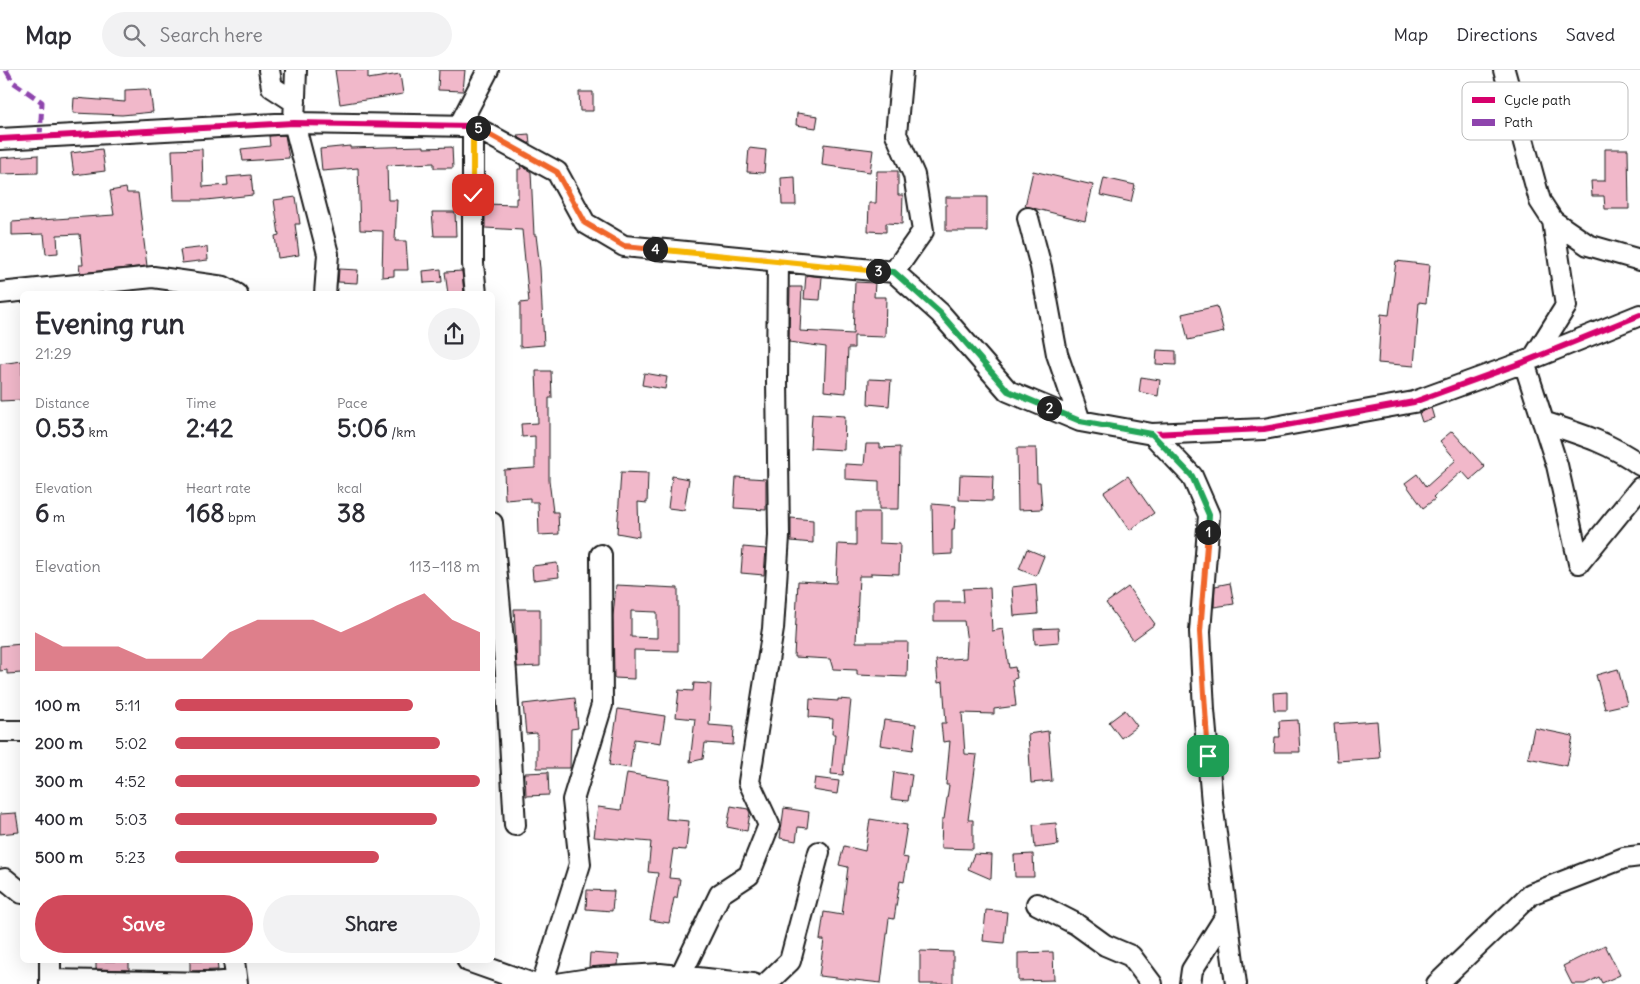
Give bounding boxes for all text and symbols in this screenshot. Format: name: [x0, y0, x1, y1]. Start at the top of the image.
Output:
search box: [102, 12, 452, 57]
text: Map: [25, 20, 72, 50]
icon: search: [120, 21, 148, 49]
text: Search here: [160, 23, 263, 47]
text: Map: [1393, 23, 1428, 46]
text: Directions: [1456, 23, 1538, 46]
text: Saved: [1566, 23, 1615, 46]
legend: [1462, 82, 1628, 140]
text: Cycle path: [1504, 91, 1571, 109]
text: Path: [1504, 113, 1533, 131]
pin: 5: [466, 116, 490, 140]
text: 5: [474, 119, 483, 137]
pin: [452, 174, 494, 216]
icon: check: [459, 181, 487, 209]
pin: 4: [642, 236, 668, 262]
text: 4: [651, 240, 660, 258]
pin: 3: [866, 258, 890, 284]
text: 3: [875, 262, 882, 280]
text: Evening run: [35, 306, 185, 342]
button: share: [428, 308, 480, 360]
text: 21:29: [35, 343, 72, 363]
text: Distance: [35, 394, 90, 412]
text: Time: [186, 394, 216, 412]
text: Pace: [337, 394, 367, 412]
pin: 2: [1036, 396, 1062, 420]
text: 2: [1046, 399, 1053, 417]
text: 0.53: [35, 412, 85, 444]
text: 2:42: [186, 412, 234, 444]
text: 5:06: [337, 412, 388, 444]
text: km: [85, 423, 108, 441]
text: /km: [388, 423, 416, 441]
text: Elevation: [35, 479, 92, 497]
text: Heart rate: [186, 479, 251, 497]
text: kcal: [337, 479, 362, 497]
text: 6: [35, 497, 49, 529]
text: 168: [186, 497, 225, 529]
text: 38: [337, 497, 366, 529]
text: m: [49, 508, 65, 526]
text: bpm: [225, 508, 256, 526]
pin: 1: [1196, 520, 1220, 544]
text: 1: [1206, 523, 1211, 541]
text: Elevation: [35, 556, 101, 576]
text: 113–118 m: [409, 556, 480, 576]
text: 100 m: [35, 695, 80, 715]
text: 5:11: [115, 695, 141, 715]
text: 200 m: [35, 733, 83, 753]
text: 5:02: [115, 733, 147, 753]
pin: [1187, 735, 1229, 777]
icon: arrive: [1194, 742, 1222, 770]
text: 300 m: [35, 771, 83, 791]
text: 4:52: [115, 771, 146, 791]
text: 400 m: [35, 809, 83, 829]
text: 5:03: [115, 809, 147, 829]
text: 500 m: [35, 847, 83, 867]
text: 5:23: [115, 847, 146, 867]
button: Save: [35, 895, 253, 953]
button: Share: [263, 895, 480, 953]

